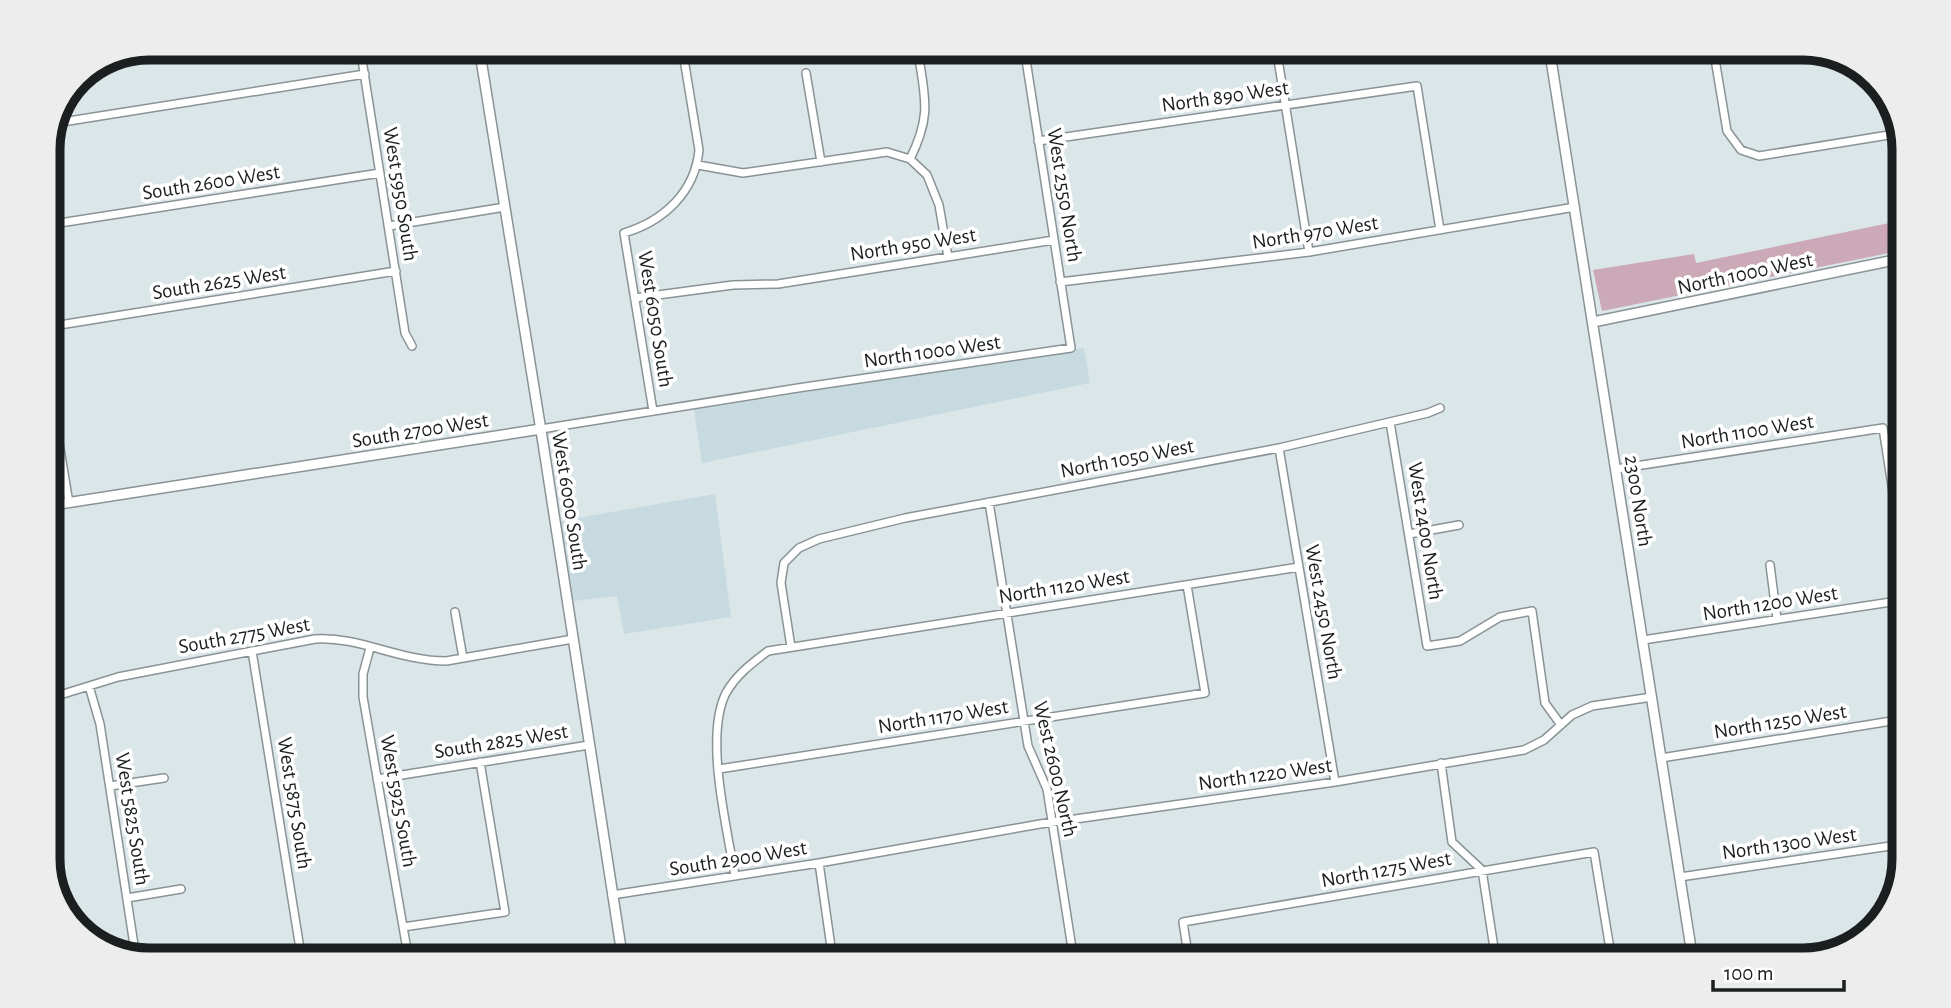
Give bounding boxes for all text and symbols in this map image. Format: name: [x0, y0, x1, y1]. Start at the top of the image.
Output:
street label: North 890 West: [1160, 77, 1290, 116]
street label: West 5950 South: [380, 125, 421, 263]
street label: West 2550 North: [1044, 126, 1085, 264]
street label: South 2600 West: [141, 161, 281, 204]
street label: North 970 West: [1251, 212, 1380, 253]
street label: North 950 West: [849, 224, 978, 265]
street label: West 6050 South: [634, 249, 677, 389]
street label: North 1000 West: [1676, 249, 1815, 298]
street label: South 2625 West: [151, 262, 288, 303]
street label: North 1000 West: [862, 331, 1002, 371]
street label: South 2700 West: [351, 409, 490, 452]
street label: North 1100 West: [1679, 411, 1815, 452]
street label: West 6000 South: [548, 430, 591, 572]
street label: North 1050 West: [1059, 435, 1196, 482]
street label: 2300 North: [1621, 454, 1656, 548]
street label: West 2400 North: [1404, 461, 1447, 601]
street label: West 2450 North: [1301, 543, 1346, 681]
street label: North 1120 West: [997, 566, 1131, 607]
street label: North 1200 West: [1701, 582, 1839, 625]
street label: South 2775 West: [177, 614, 312, 657]
street label: North 1170 West: [876, 696, 1010, 737]
street label: West 2600 North: [1030, 699, 1081, 839]
street label: North 1250 West: [1712, 701, 1848, 742]
street label: South 2825 West: [433, 721, 570, 762]
street label: West 5925 South: [377, 733, 420, 869]
street label: West 5875 South: [274, 736, 315, 871]
street label: West 5825 South: [112, 751, 153, 887]
street label: North 1220 West: [1197, 755, 1334, 794]
street label: North 1300 West: [1721, 824, 1858, 863]
street label: South 2900 West: [668, 837, 808, 880]
street label: North 1275 West: [1319, 848, 1453, 891]
scale bar: [1713, 948, 1844, 992]
text: 100 m: [1724, 963, 1774, 984]

